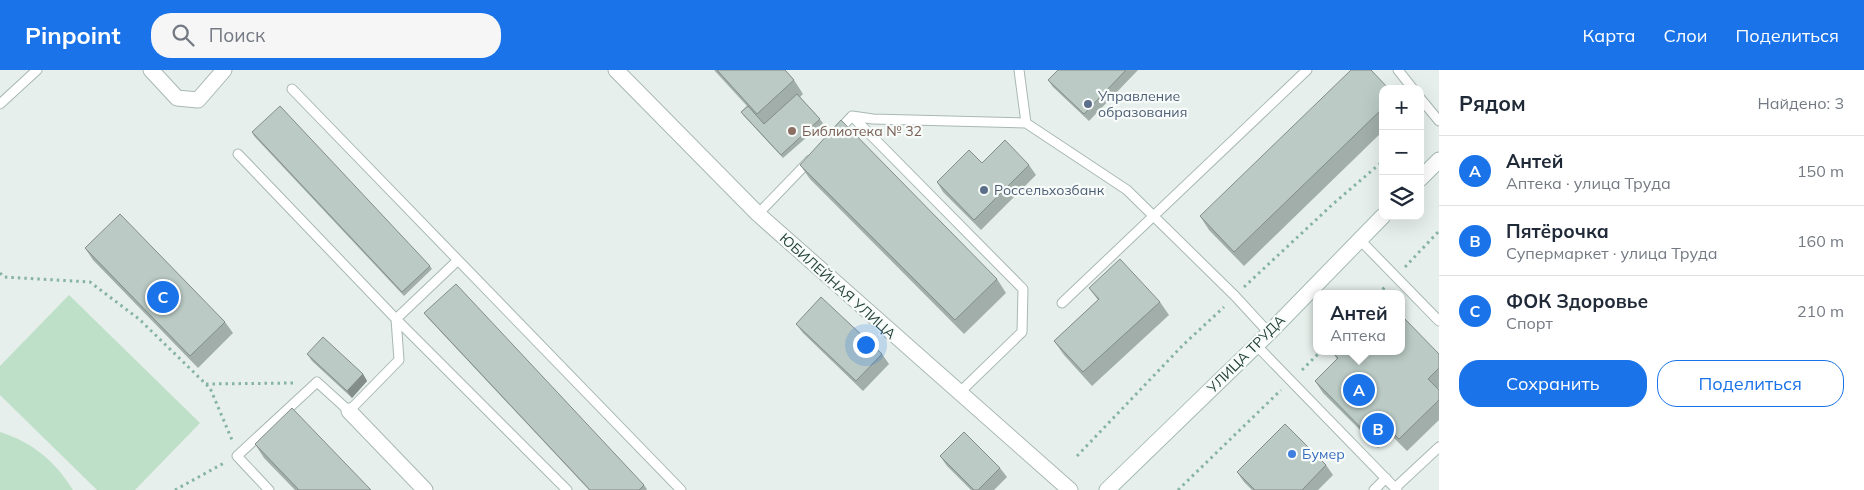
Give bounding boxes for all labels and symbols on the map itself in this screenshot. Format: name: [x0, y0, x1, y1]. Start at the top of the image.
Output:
place label: Управление образования: [1097, 87, 1187, 121]
marker: Управление образования: [1082, 98, 1094, 110]
place label: Библиотека № 32: [802, 122, 922, 140]
marker: Библиотека № 32: [786, 125, 798, 137]
place label: Россельхозбанк: [994, 181, 1105, 199]
marker: Россельхозбанк: [978, 184, 990, 196]
street label: ЮБИЛЕЙНАЯ УЛИЦА: [776, 229, 900, 343]
pin: C: [147, 278, 179, 316]
street label: УЛИЦА ТРУДА: [1202, 311, 1289, 398]
your location: [853, 332, 879, 358]
pin: A: [1343, 371, 1375, 409]
pin: B: [1362, 410, 1394, 448]
place label: Бумер: [1302, 445, 1345, 463]
marker: Бумер: [1286, 448, 1298, 460]

